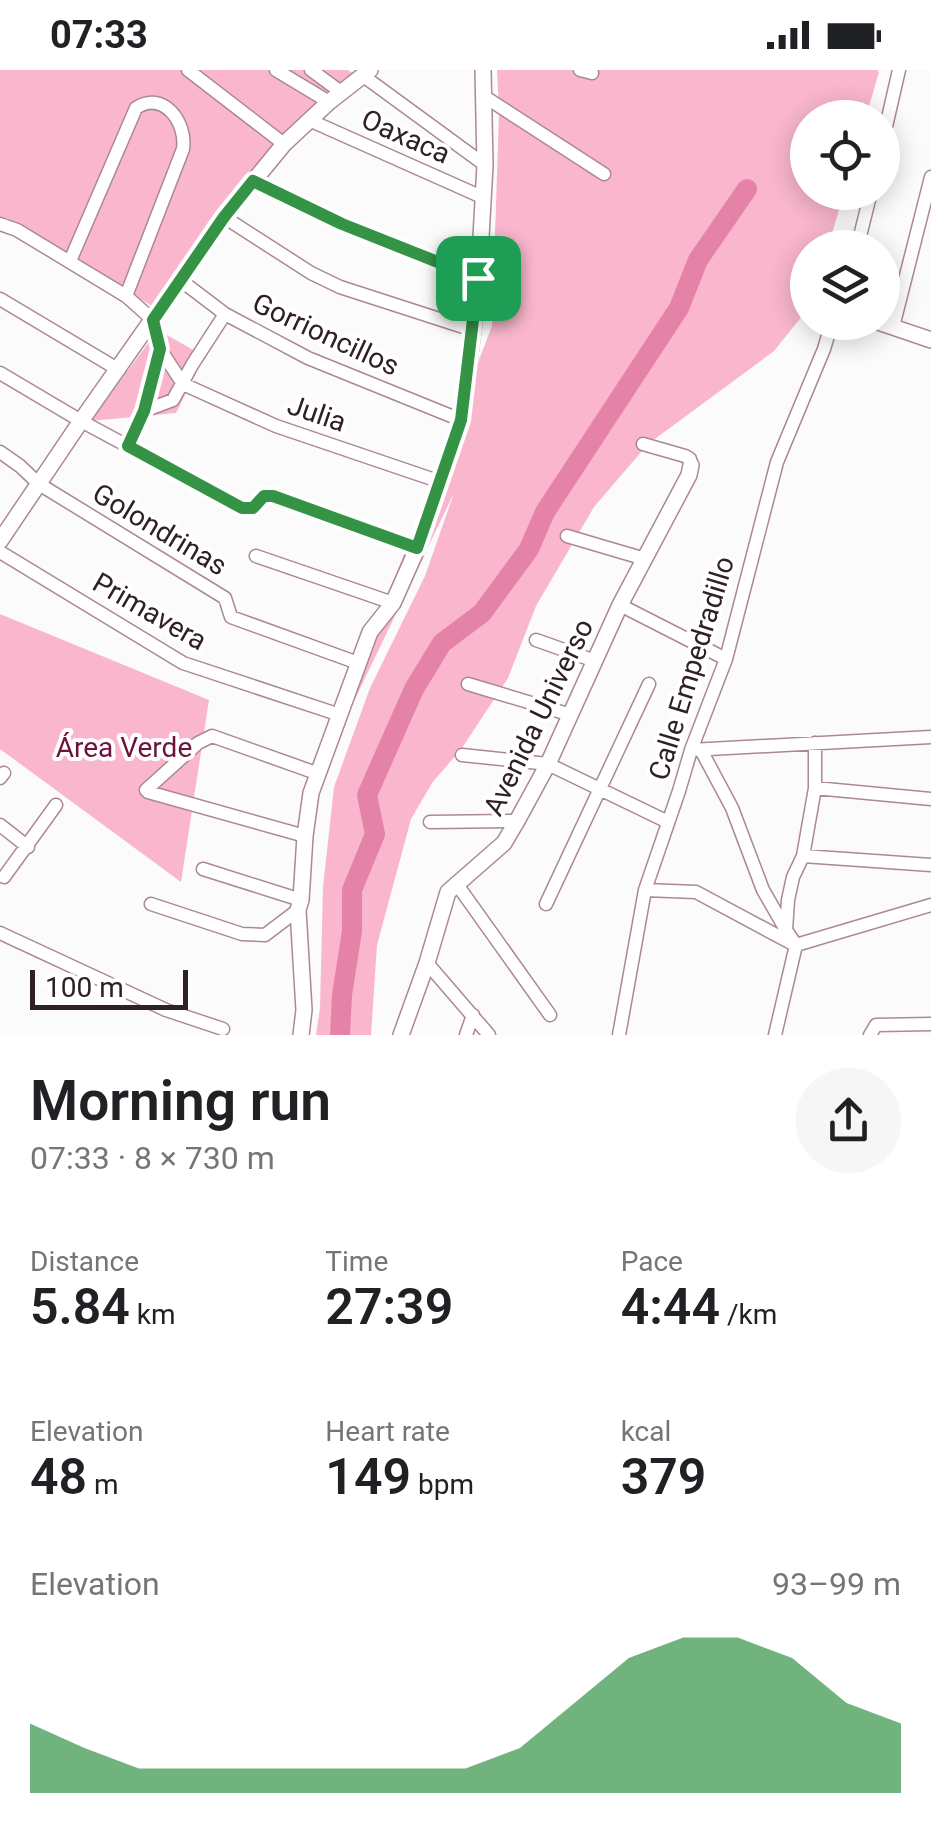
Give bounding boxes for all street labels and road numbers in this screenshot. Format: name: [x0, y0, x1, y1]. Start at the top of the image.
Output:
street label: Oaxaca: [356, 102, 455, 171]
street label: Gorrioncillos: [247, 286, 404, 383]
street label: Julia: [283, 388, 350, 439]
street label: Golondrinas: [87, 477, 233, 582]
street label: Calle Empedradillo: [642, 552, 741, 784]
street label: Primavera: [87, 566, 213, 657]
street label: Avenida Universo: [477, 614, 600, 821]

